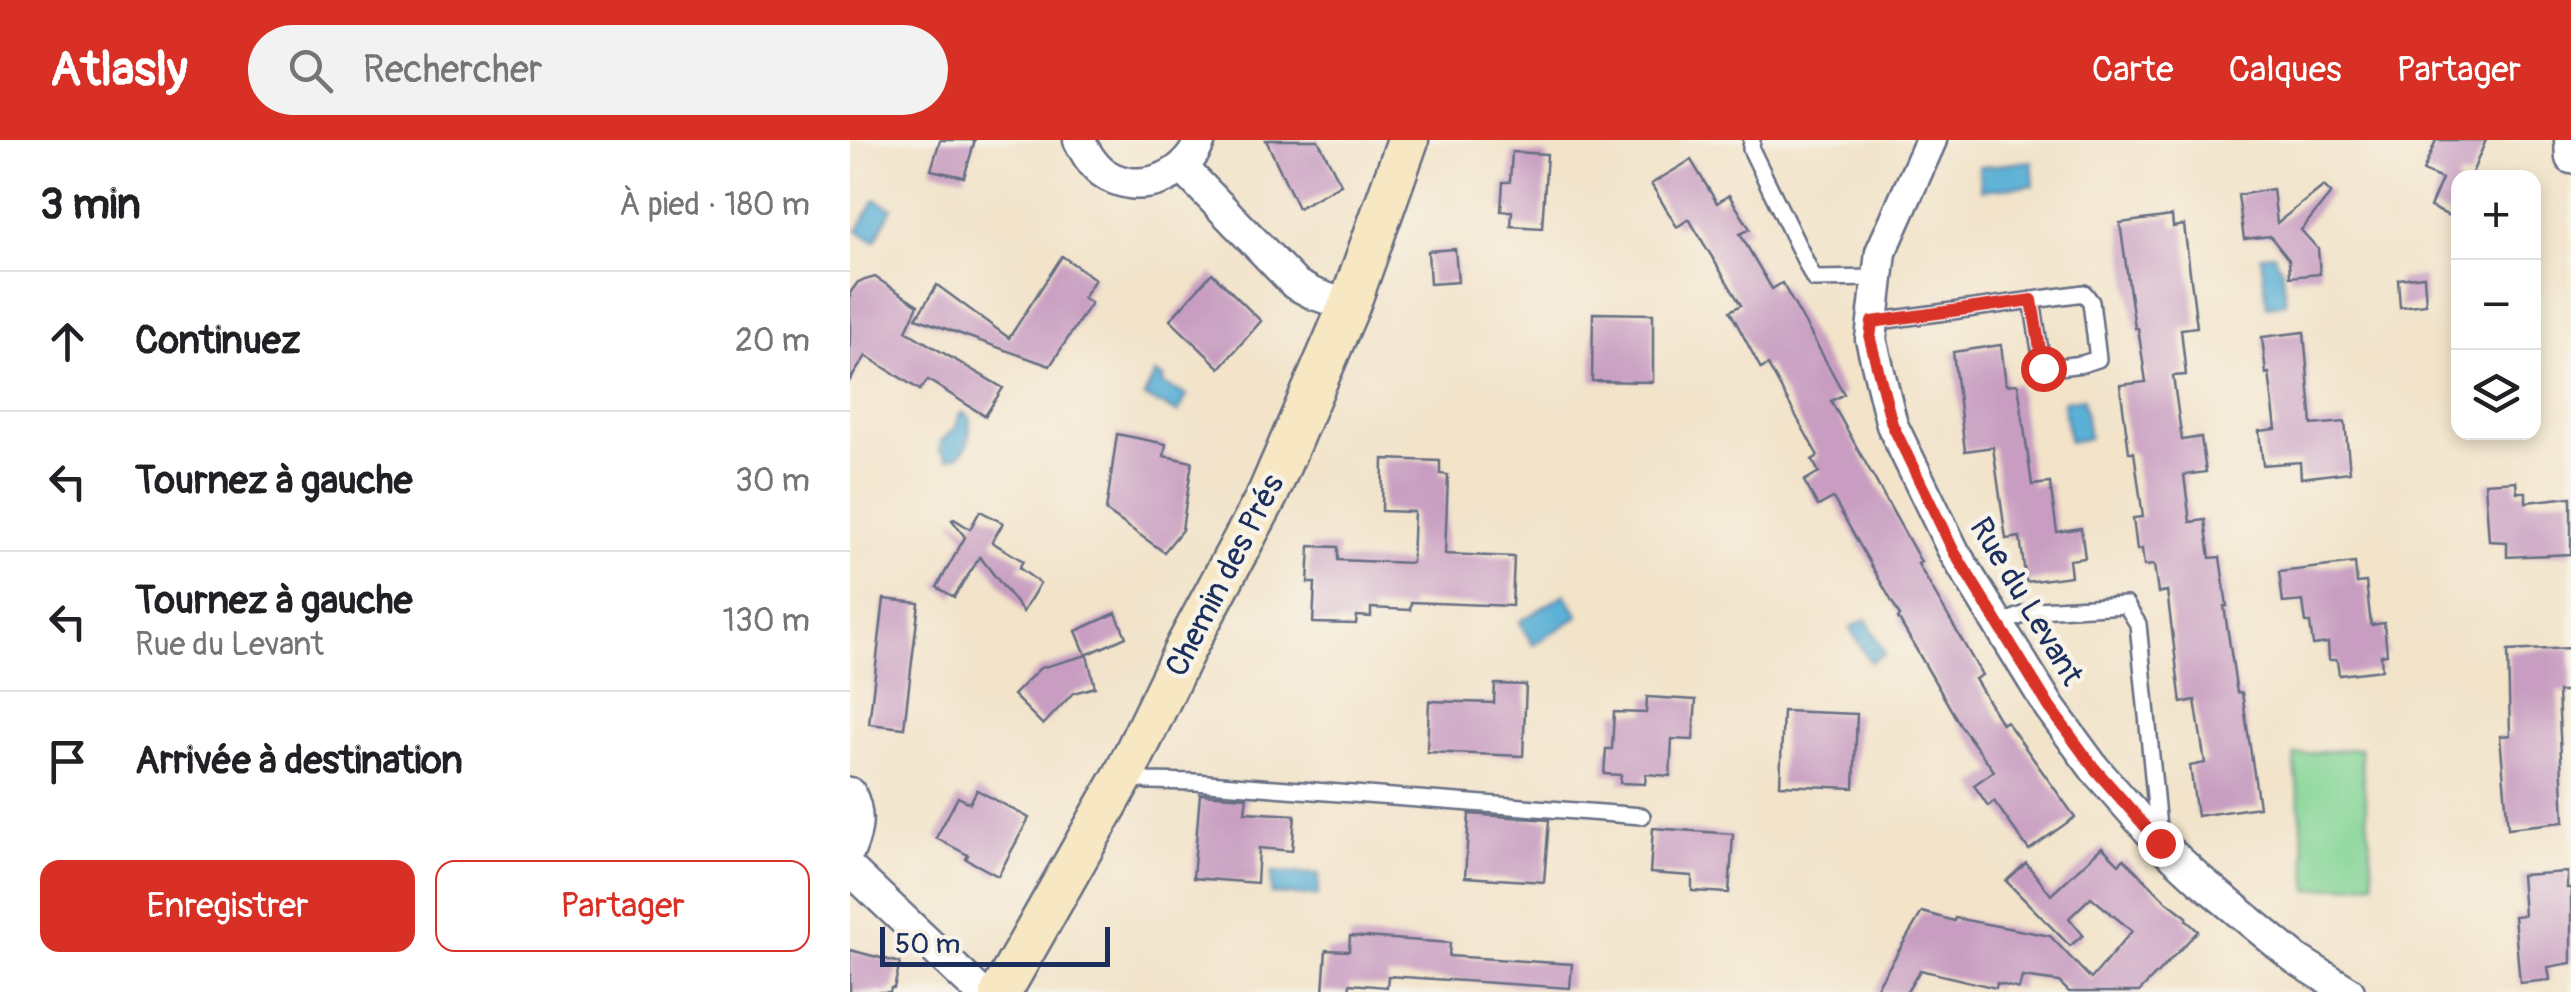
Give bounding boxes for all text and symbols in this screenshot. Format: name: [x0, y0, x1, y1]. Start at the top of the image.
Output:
search box: [248, 25, 948, 115]
text: Atlasly: [50, 40, 188, 100]
icon: search: [283, 43, 338, 98]
text: Rechercher: [363, 46, 542, 94]
text: Carte: [2092, 48, 2173, 92]
text: Calques: [2228, 48, 2342, 92]
text: Partager: [2397, 48, 2521, 92]
map controls: [2451, 170, 2541, 440]
button: +: [2451, 170, 2541, 260]
text: 3 min: [40, 179, 141, 231]
text: À pied · 180 m: [619, 185, 810, 225]
button: −: [2451, 260, 2541, 350]
icon: ahead: [40, 314, 95, 369]
text: Continuez: [135, 317, 300, 365]
text: 20 m: [735, 321, 810, 361]
route start: [2021, 346, 2067, 392]
button: layers: [2451, 350, 2541, 440]
icon: left: [40, 454, 95, 509]
text: Tournez à gauche: [135, 457, 412, 505]
text: 30 m: [735, 461, 810, 501]
street label: Chemin des Prés: [1157, 468, 1293, 683]
street label: Rue du Levant: [1960, 510, 2092, 693]
text: Tournez à gauche: [135, 577, 412, 625]
icon: left: [40, 594, 95, 649]
text: 130 m: [722, 601, 810, 641]
text: Rue du Levant: [135, 625, 324, 665]
icon: arrive: [40, 734, 95, 789]
text: Arrivée à destination: [135, 737, 463, 785]
route end: [2138, 821, 2184, 867]
button: Enregistrer: [40, 860, 415, 952]
button: Partager: [435, 860, 810, 952]
scale bar: [880, 922, 1110, 966]
text: 50 m: [895, 927, 960, 962]

